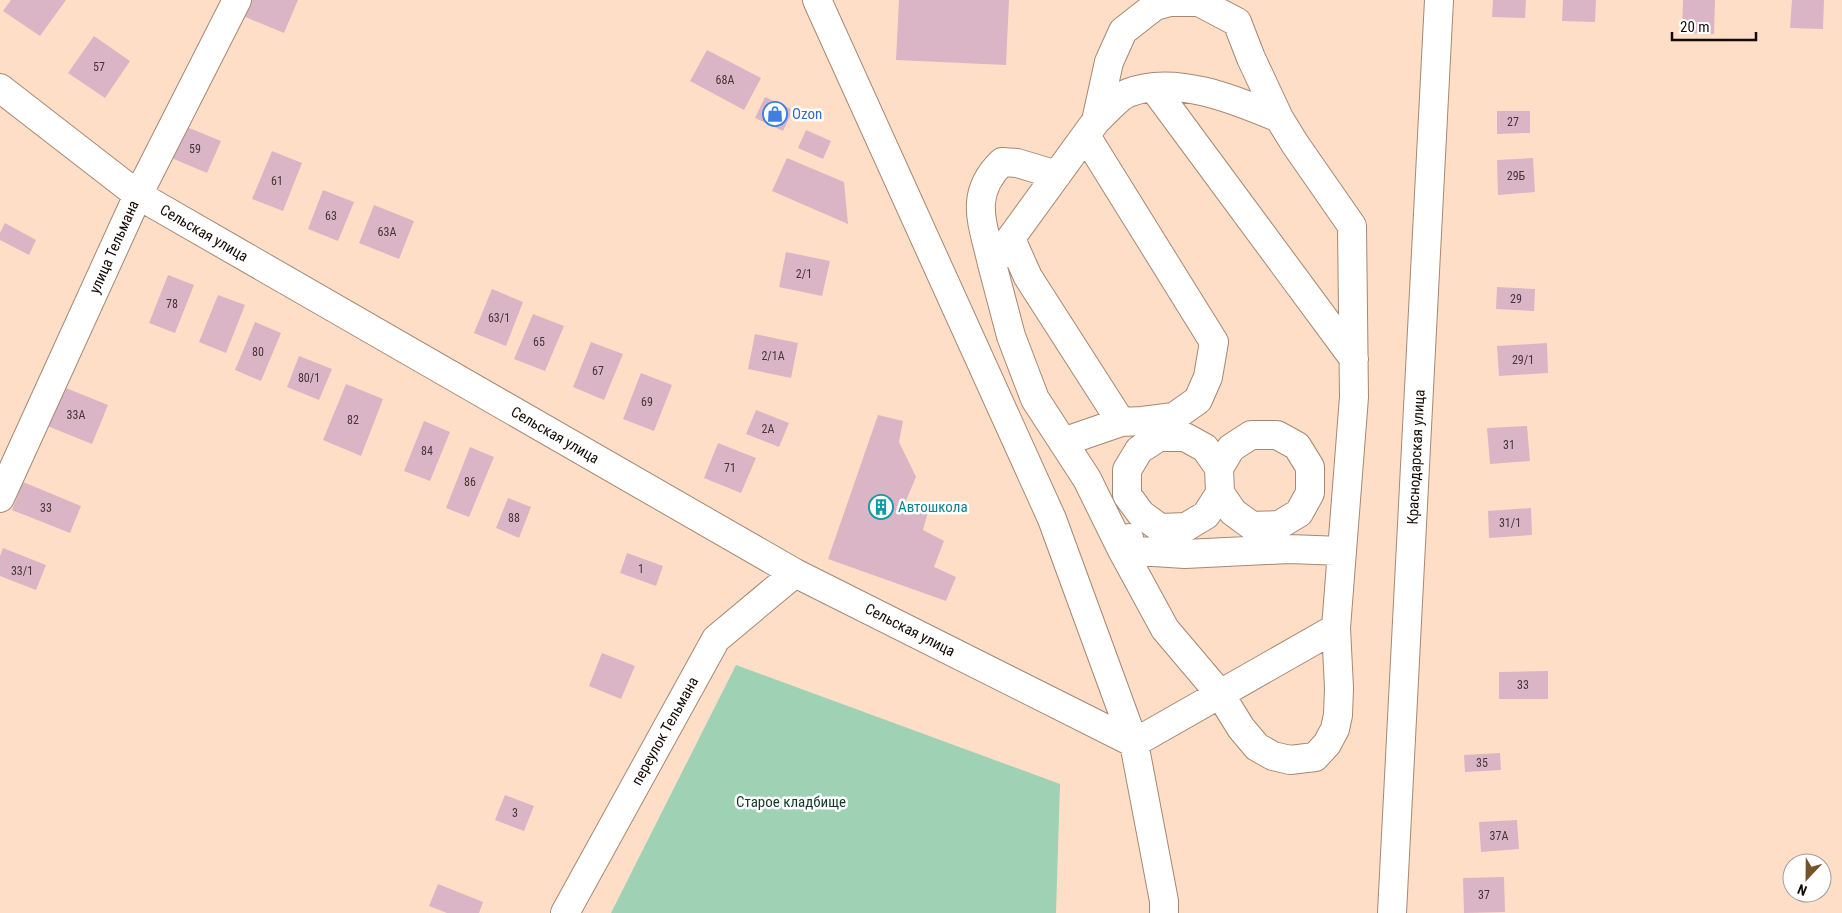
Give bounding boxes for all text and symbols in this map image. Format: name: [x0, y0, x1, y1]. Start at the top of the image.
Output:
scale bar: [1672, 10, 1756, 42]
text: 20 m: [1680, 18, 1710, 36]
house number: 57: [93, 60, 105, 74]
house number: 68А: [716, 73, 734, 87]
shop icon: Ozon: [762, 101, 788, 127]
place label: Ozon: [792, 105, 822, 123]
house number: 27: [1507, 115, 1519, 129]
house number: 59: [189, 142, 201, 156]
house number: 29Б: [1507, 169, 1526, 183]
house number: 61: [271, 174, 283, 188]
street label: улица Тельмана: [85, 198, 143, 296]
street label: Сельская улица: [157, 201, 251, 265]
house number: 63: [325, 209, 337, 223]
house number: 63А: [378, 225, 396, 239]
house number: 2/1: [796, 267, 812, 281]
house number: 29: [1510, 292, 1522, 306]
house number: 78: [166, 297, 178, 311]
house number: 63/1: [488, 311, 510, 325]
house number: 65: [533, 335, 545, 349]
house number: 80: [252, 345, 264, 359]
house number: 2/1А: [761, 349, 785, 363]
house number: 29/1: [1512, 353, 1534, 367]
house number: 67: [592, 364, 604, 378]
house number: 80/1: [298, 371, 320, 385]
street label: Краснодарская улица: [1403, 389, 1429, 525]
house number: 69: [641, 395, 653, 409]
street label: Сельская улица: [508, 403, 602, 467]
house number: 33А: [67, 408, 85, 422]
house number: 82: [347, 413, 359, 427]
house number: 2А: [762, 422, 775, 436]
house number: 31: [1503, 438, 1515, 452]
house number: 84: [421, 444, 433, 458]
house number: 71: [724, 461, 736, 475]
house number: 86: [464, 475, 476, 489]
building icon: Автошкола: [868, 494, 894, 520]
place label: Автошкола: [898, 498, 968, 516]
house number: 33: [40, 501, 52, 515]
house number: 88: [508, 511, 520, 525]
house number: 31/1: [1499, 516, 1521, 530]
house number: 1: [638, 562, 644, 576]
house number: 33/1: [11, 564, 33, 578]
street label: Сельская улица: [862, 600, 958, 660]
street label: переулок Тельмана: [628, 674, 702, 788]
house number: 33: [1517, 678, 1529, 692]
house number: 35: [1476, 756, 1488, 770]
park label: Старое кладбище: [736, 793, 846, 811]
house number: 3: [512, 806, 518, 820]
house number: 37А: [1490, 829, 1508, 843]
north arrow: [1782, 853, 1832, 903]
text: N: [1795, 881, 1809, 899]
house number: 37: [1478, 888, 1490, 902]

